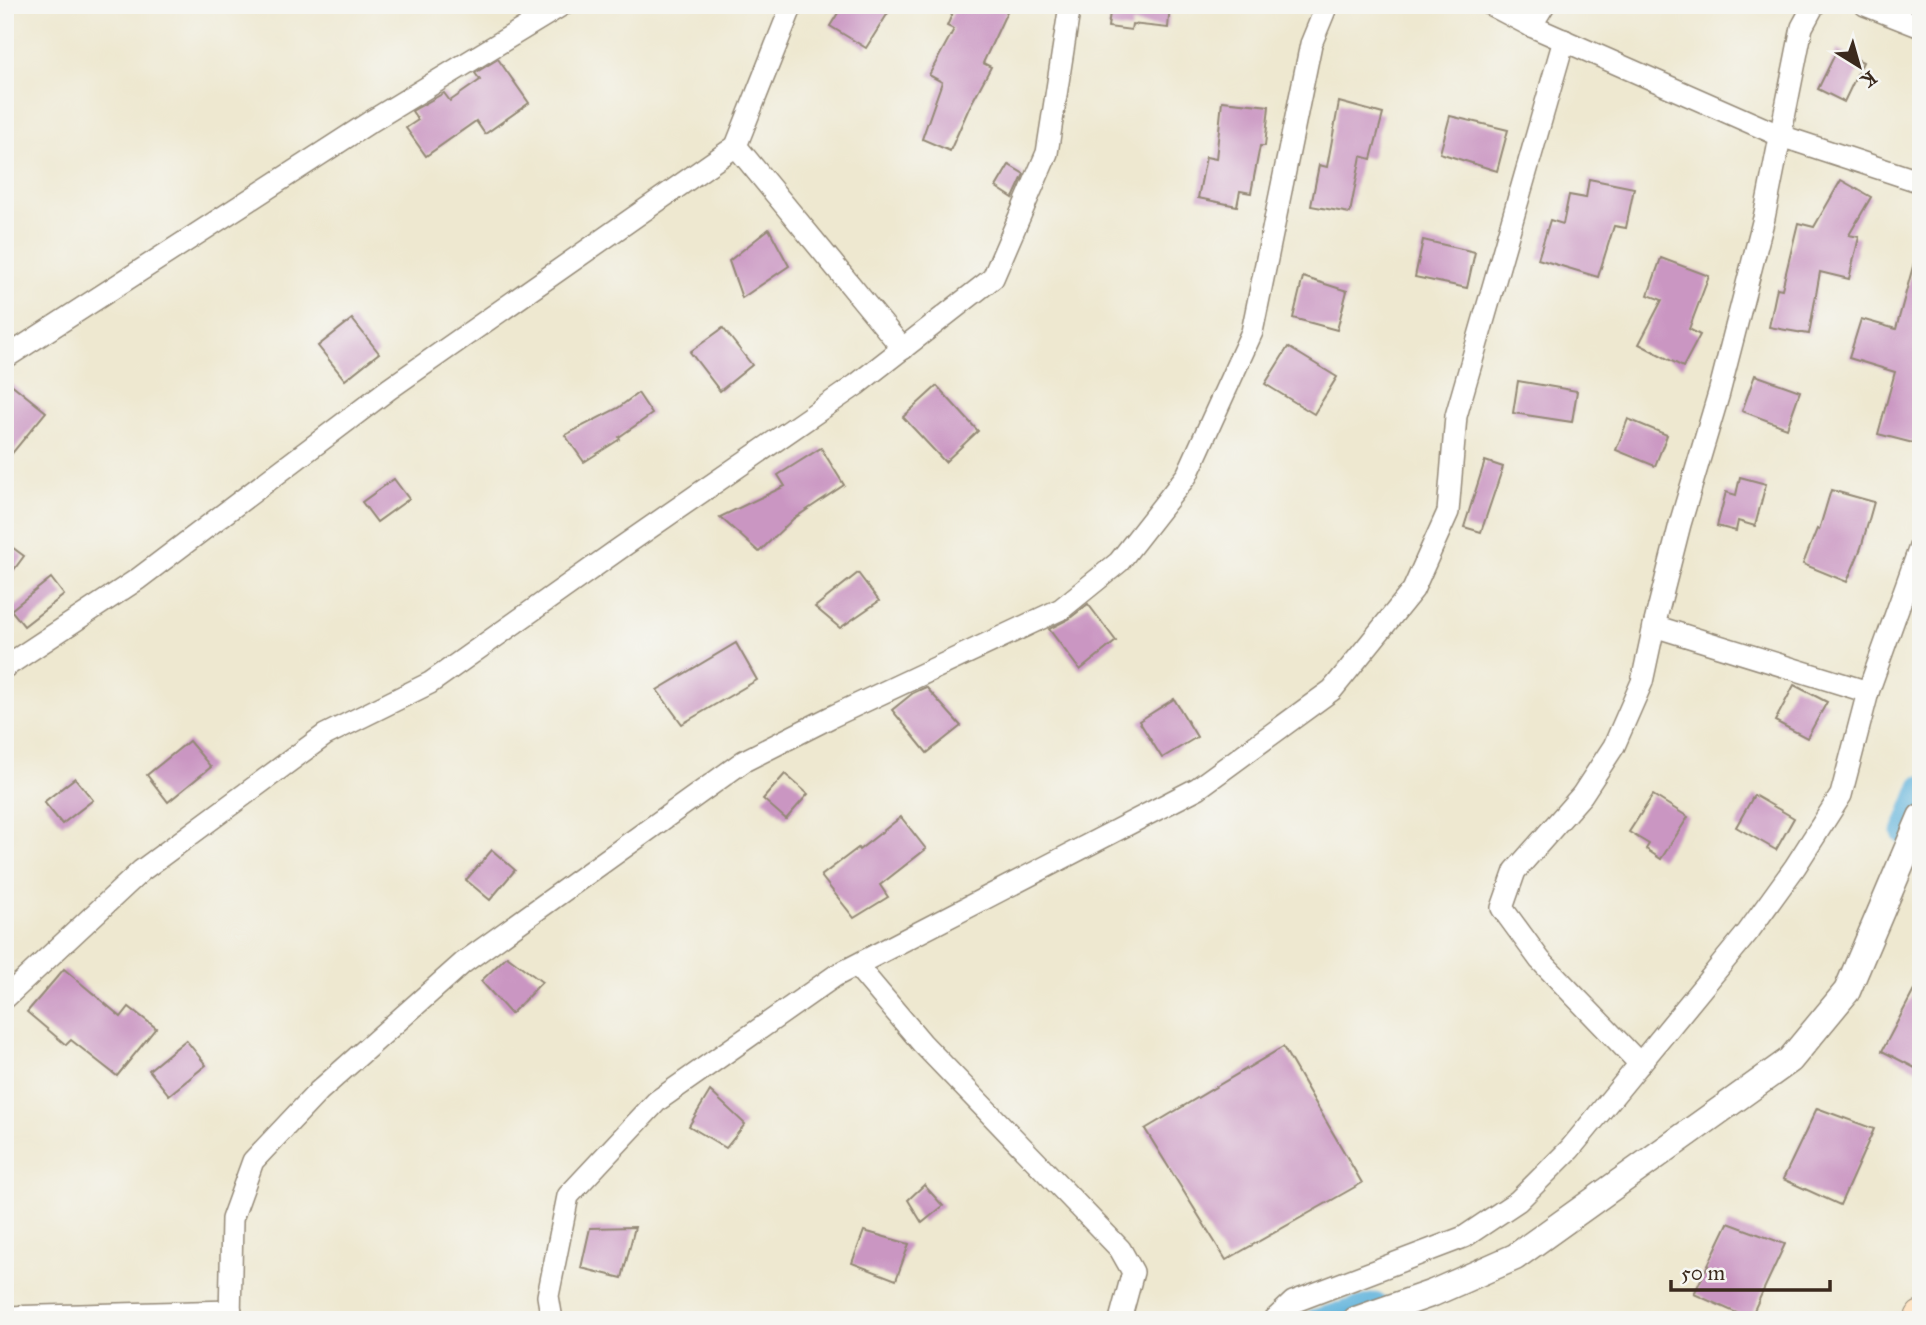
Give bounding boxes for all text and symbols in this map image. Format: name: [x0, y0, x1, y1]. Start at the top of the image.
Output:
north arrow: [1825, 32, 1895, 102]
text: K: [1855, 66, 1881, 93]
scale bar: [1671, 1248, 1830, 1292]
text: 50 m: [1681, 1260, 1726, 1286]

